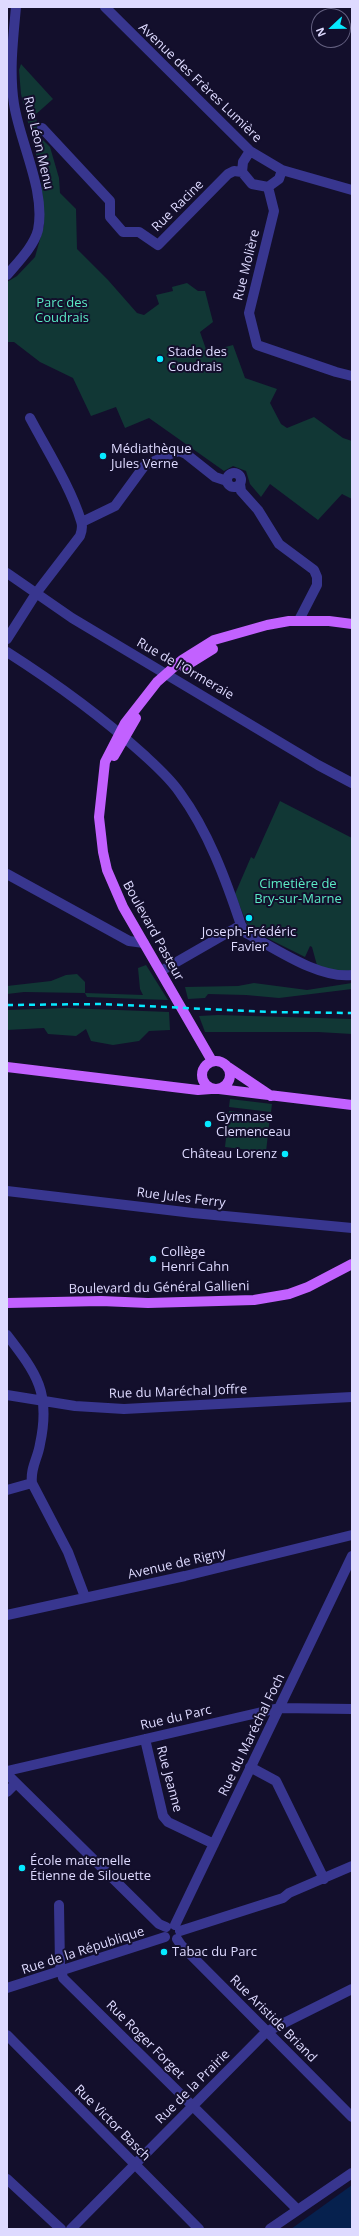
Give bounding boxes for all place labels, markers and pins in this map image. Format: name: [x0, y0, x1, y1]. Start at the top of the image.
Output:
place label: Stade des Coudrais: [168, 344, 227, 375]
marker: Stade des Coudrais: [155, 354, 165, 364]
place label: Médiathèque Jules Verne: [111, 441, 192, 472]
marker: Médiathèque Jules Verne: [98, 451, 108, 461]
marker: Joseph-Frédéric Favier: [244, 913, 254, 923]
place label: Joseph-Frédéric Favier: [202, 924, 296, 955]
place label: Gymnase Clemenceau: [216, 1109, 291, 1140]
marker: Gymnase Clemenceau: [203, 1119, 213, 1129]
place label: Château Lorenz: [182, 1146, 277, 1162]
marker: Château Lorenz: [280, 1149, 290, 1159]
place label: Collège Henri Cahn: [161, 1244, 229, 1275]
marker: Collège Henri Cahn: [148, 1254, 158, 1264]
place label: École maternelle Étienne de Silouette: [30, 1853, 151, 1884]
marker: École maternelle Étienne de Silouette: [17, 1863, 27, 1873]
place label: Tabac du Parc: [172, 1944, 257, 1960]
marker: Tabac du Parc: [159, 1947, 169, 1957]

